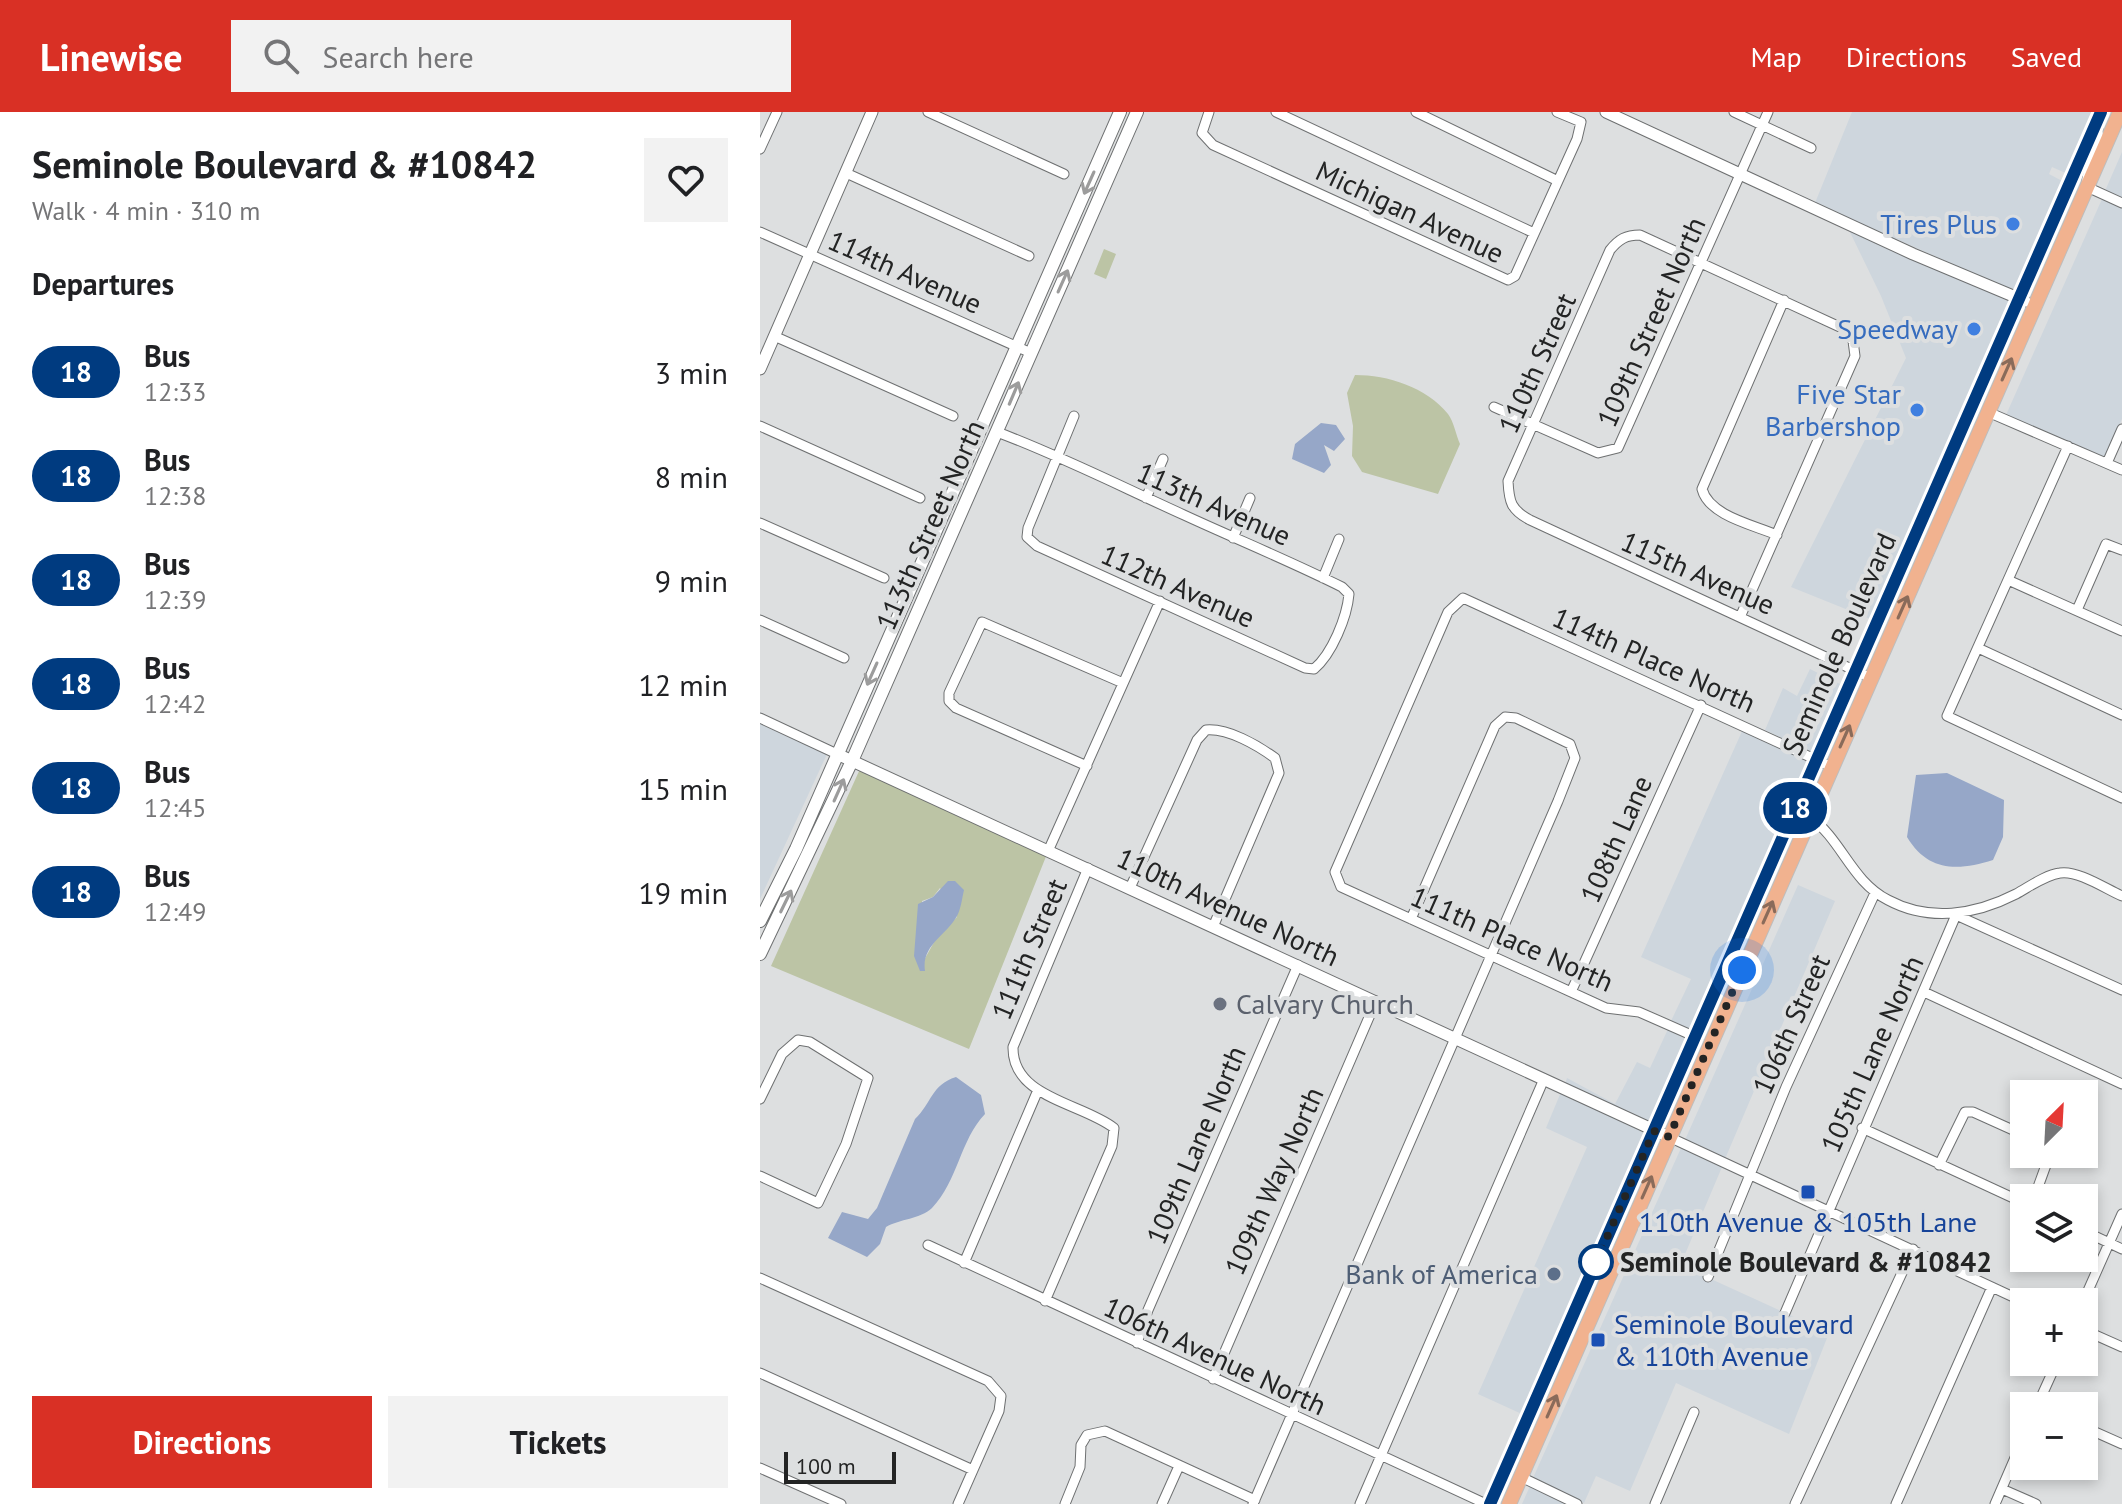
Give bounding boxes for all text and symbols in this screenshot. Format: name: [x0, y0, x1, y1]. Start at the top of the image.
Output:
search box: [231, 20, 791, 92]
text: Linewise: [40, 32, 183, 81]
icon: search: [259, 34, 303, 78]
text: Search here: [323, 37, 474, 76]
text: Map: [1751, 38, 1802, 75]
text: Directions: [1846, 38, 1967, 75]
text: Saved: [2011, 38, 2082, 75]
button: heart: [644, 138, 728, 222]
text: Seminole Boulevard & #10842: [32, 139, 537, 188]
street label: Michigan Avenue: [1310, 152, 1510, 271]
one-way arrow: [1081, 171, 1096, 195]
text: Walk · 4 min · 310 m: [32, 194, 260, 227]
place label: Tires Plus: [1880, 205, 1997, 242]
street label: 109th Street North: [1588, 211, 1713, 433]
marker: Tires Plus: [2004, 215, 2022, 233]
street label: 114th Avenue: [822, 221, 988, 322]
text: Departures: [32, 264, 174, 303]
one-way arrow: [1056, 270, 1071, 294]
street label: 110th Street: [1489, 286, 1584, 439]
place label: Speedway: [1837, 310, 1958, 347]
marker: Speedway: [1965, 320, 1983, 338]
text: Bus: [144, 336, 191, 375]
text: 18: [60, 353, 92, 390]
text: 3 min: [655, 353, 728, 392]
one-way arrow: [2001, 357, 2016, 381]
text: 12:33: [144, 375, 206, 408]
place label: Five Star Barbershop: [1765, 375, 1901, 444]
one-way arrow: [1008, 381, 1023, 405]
marker: Five Star Barbershop: [1908, 401, 1926, 419]
street label: 113th Street North: [867, 414, 992, 636]
text: Bus: [144, 440, 191, 479]
street label: 113th Avenue: [1131, 453, 1297, 554]
text: 18: [60, 457, 92, 494]
text: 8 min: [655, 457, 728, 496]
text: 12:38: [144, 479, 206, 512]
street label: 115th Avenue: [1615, 522, 1781, 623]
street label: Seminole Boulevard: [1773, 527, 1904, 761]
street label: 112th Avenue: [1095, 535, 1261, 636]
text: Bus: [144, 544, 191, 583]
text: 18: [60, 561, 92, 598]
text: 9 min: [655, 561, 728, 600]
text: 12:39: [144, 583, 206, 616]
one-way arrow: [1896, 595, 1911, 619]
street label: 114th Place North: [1547, 598, 1762, 721]
text: Bus: [144, 648, 191, 687]
one-way arrow: [864, 662, 879, 686]
text: 18: [60, 665, 92, 702]
text: 12 min: [638, 665, 728, 704]
text: 12:42: [144, 687, 206, 720]
one-way arrow: [1839, 725, 1854, 749]
text: Bus: [144, 752, 191, 791]
text: 18: [60, 769, 92, 806]
text: 15 min: [638, 769, 728, 808]
street label: 108th Lane: [1571, 769, 1660, 908]
one-way arrow: [832, 778, 847, 802]
line badge: 18: [1759, 782, 1831, 834]
text: 18: [1779, 789, 1811, 826]
text: 12:45: [144, 791, 206, 824]
street label: 110th Avenue North: [1111, 839, 1345, 974]
text: Bus: [144, 856, 191, 895]
street label: 111th Street: [982, 872, 1075, 1025]
text: 18: [60, 873, 92, 910]
text: 19 min: [638, 873, 728, 912]
street label: 111th Place North: [1405, 877, 1620, 1000]
one-way arrow: [779, 889, 795, 913]
text: 12:49: [144, 895, 206, 928]
one-way arrow: [1761, 901, 1776, 925]
street label: 106th Street: [1743, 947, 1838, 1100]
street label: 105th Lane North: [1812, 949, 1932, 1158]
your location: [1722, 950, 1762, 990]
place label: Calvary Church: [1236, 985, 1414, 1022]
marker: Calvary Church: [1211, 995, 1229, 1013]
street label: 109th Lane North: [1137, 1040, 1254, 1250]
north arrow: [2010, 1080, 2098, 1168]
map controls: [2010, 1080, 2098, 1480]
street label: 109th Way North: [1216, 1081, 1332, 1281]
one-way arrow: [1641, 1175, 1656, 1200]
marker: 110th Avenue & 105th Lane: [1799, 1183, 1817, 1201]
button: layers: [2010, 1184, 2098, 1272]
place label: 110th Avenue & 105th Lane: [1639, 1203, 1977, 1240]
place label: Seminole Boulevard & #10842: [1620, 1243, 1992, 1280]
marker: Seminole Boulevard & #10842: [1579, 1245, 1613, 1279]
place label: Bank of America: [1345, 1255, 1538, 1292]
marker: Bank of America: [1545, 1265, 1563, 1283]
street label: 106th Avenue North: [1098, 1288, 1332, 1423]
button: +: [2010, 1288, 2098, 1376]
place label: Seminole Boulevard & 110th Avenue: [1614, 1305, 1854, 1374]
marker: Seminole Boulevard & 110th Avenue: [1589, 1331, 1607, 1349]
button: −: [2010, 1392, 2098, 1480]
one-way arrow: [1545, 1394, 1560, 1418]
button: Directions: [32, 1396, 372, 1488]
button: Tickets: [388, 1396, 728, 1488]
scale bar: [784, 1448, 896, 1484]
text: 100 m: [796, 1452, 856, 1480]

